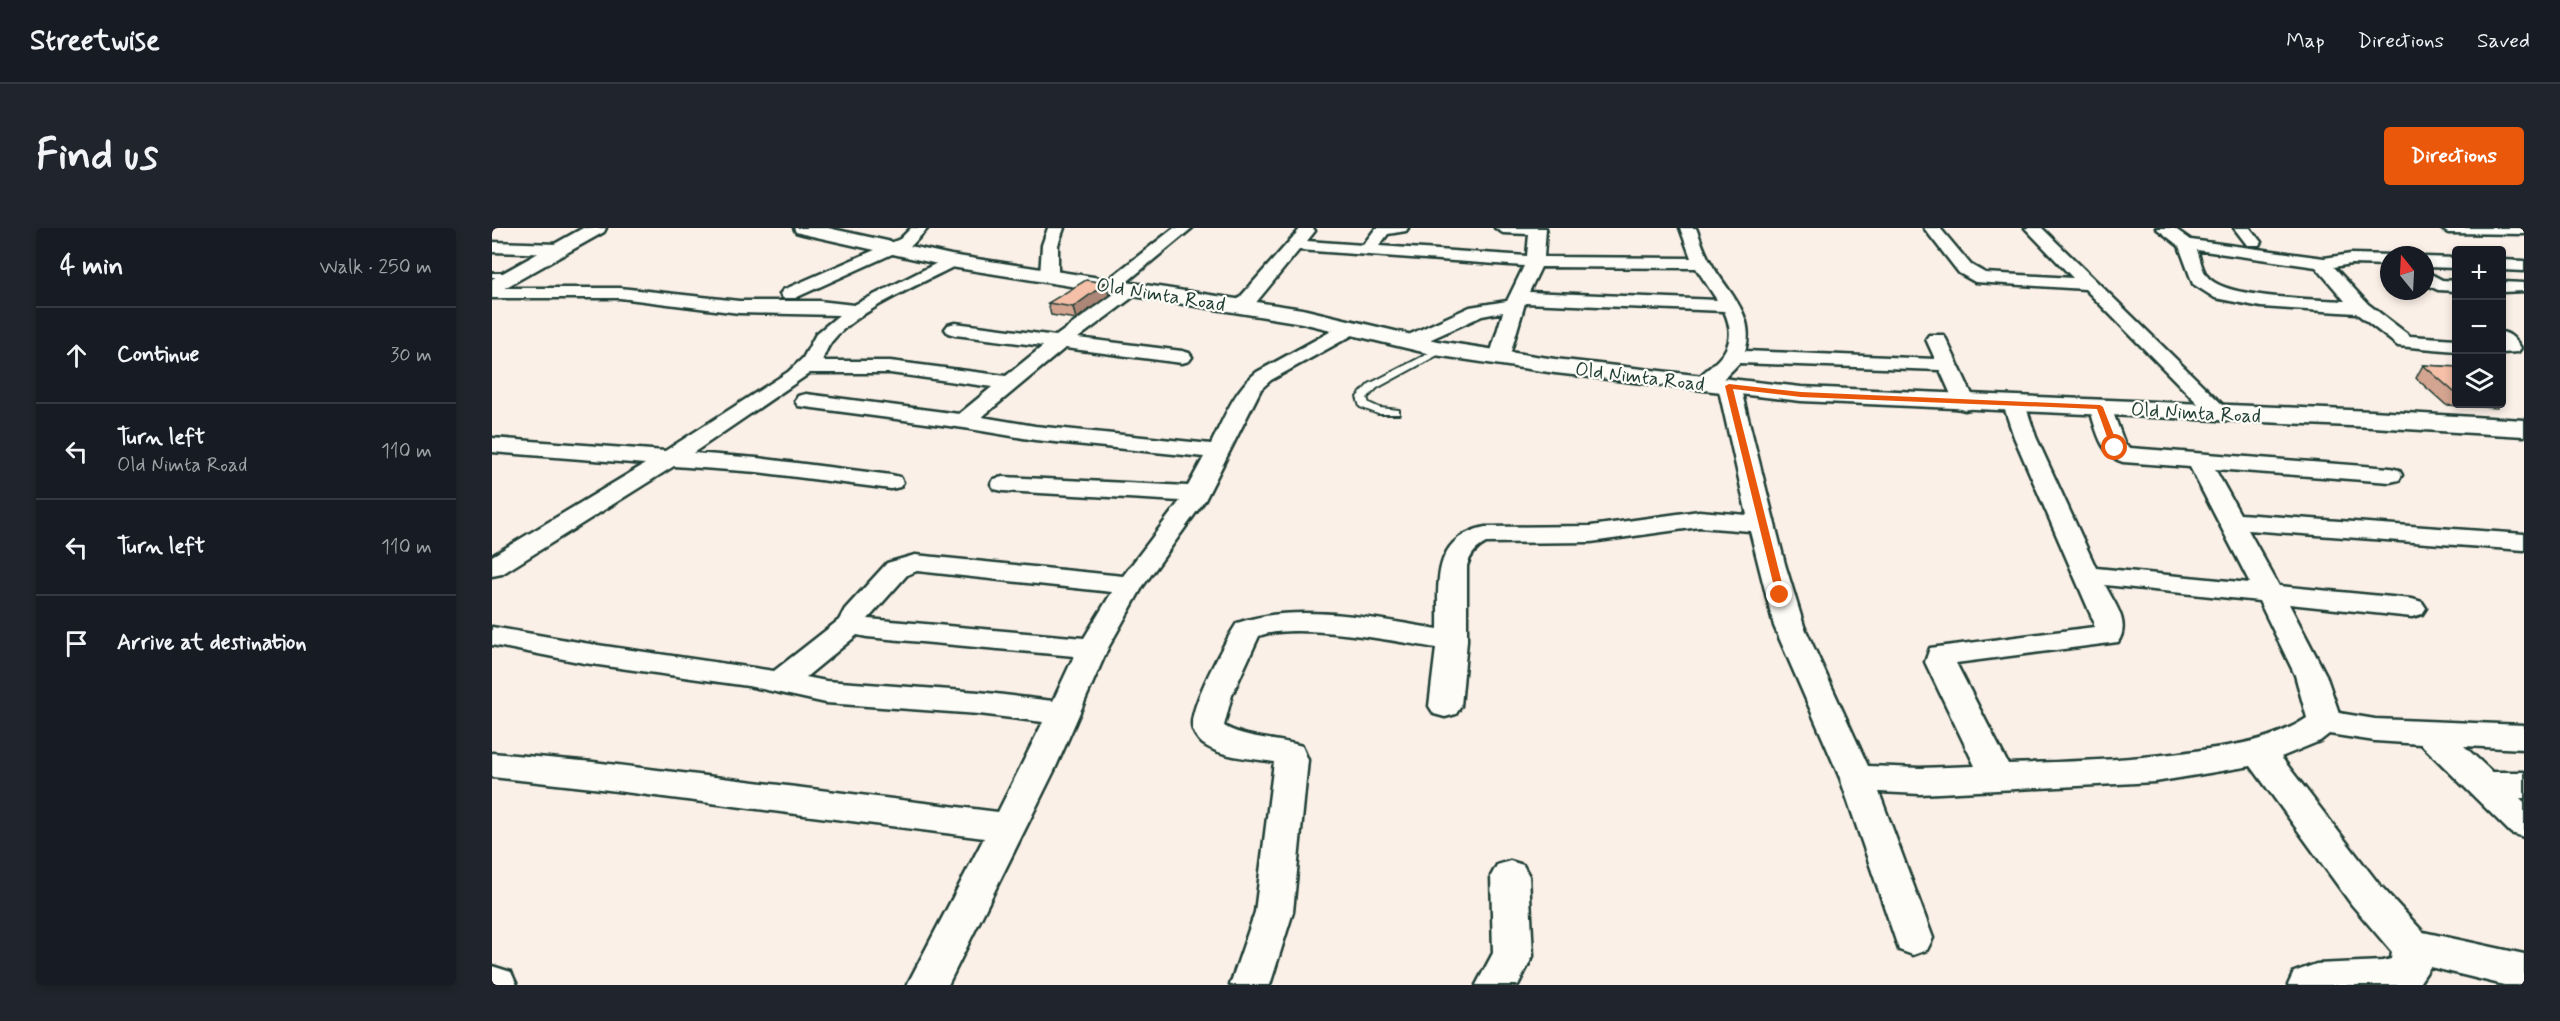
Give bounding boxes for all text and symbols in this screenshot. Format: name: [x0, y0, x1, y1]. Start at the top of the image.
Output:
text: Streetwise: [30, 23, 160, 60]
text: Map: [2286, 27, 2325, 55]
text: Directions: [2358, 27, 2444, 55]
text: Saved: [2477, 27, 2530, 55]
button: Directions: [2384, 127, 2524, 185]
text: Find us: [36, 129, 158, 184]
north arrow: [2380, 246, 2434, 300]
map controls: [2452, 246, 2506, 408]
button: +: [2452, 246, 2506, 300]
text: 4 min: [60, 250, 123, 284]
text: Walk · 250 m: [320, 254, 432, 281]
street label: Old Nimta Road: [1094, 272, 1227, 319]
button: −: [2452, 300, 2506, 354]
icon: ahead: [60, 339, 93, 372]
text: Continue: [117, 341, 199, 369]
text: 30 m: [390, 342, 432, 369]
button: layers: [2452, 354, 2506, 408]
street label: Old Nimta Road: [1573, 356, 1706, 399]
street label: Old Nimta Road: [2130, 397, 2262, 430]
text: Turn left: [117, 424, 205, 452]
route start: [2101, 434, 2127, 460]
icon: left: [60, 435, 93, 468]
text: 110 m: [381, 438, 432, 465]
text: Old Nimta Road: [117, 452, 247, 479]
icon: left: [60, 531, 93, 564]
text: Turn left: [117, 533, 205, 561]
text: 110 m: [381, 534, 432, 561]
route end: [1766, 581, 1792, 607]
icon: arrive: [60, 627, 93, 660]
text: Arrive at destination: [117, 629, 307, 657]

